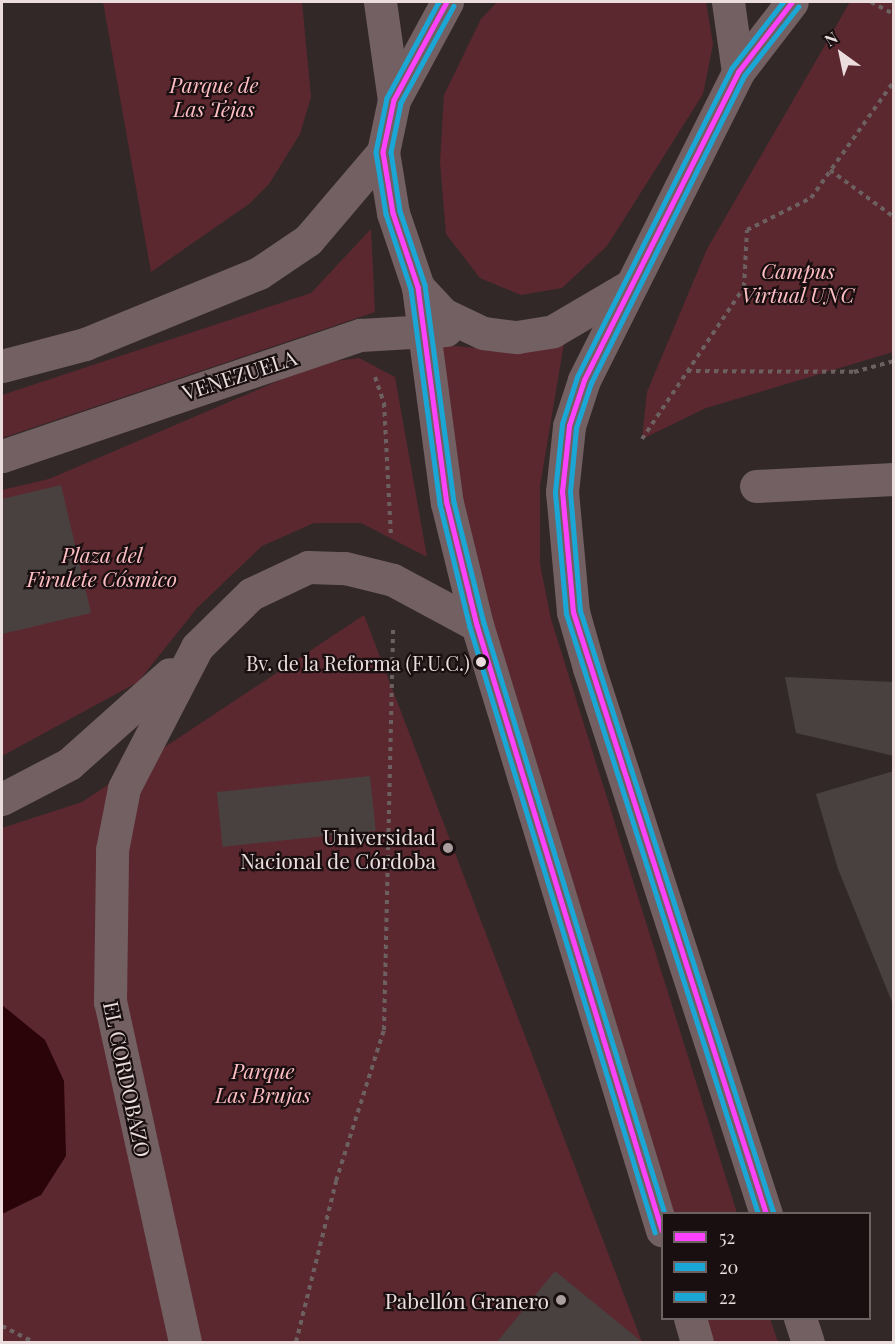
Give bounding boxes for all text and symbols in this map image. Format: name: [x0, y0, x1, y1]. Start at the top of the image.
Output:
north arrow: [811, 24, 871, 84]
text: N: [820, 27, 841, 50]
park label: Parque de Las Tejas: [170, 71, 258, 121]
park label: Campus Virtual UNC: [741, 257, 855, 307]
street label: VENEZUELA: [179, 344, 299, 404]
park label: Plaza del Firulete Cósmico: [27, 541, 177, 591]
place label: Bv. de la Reforma (F.U.C.): [245, 650, 470, 674]
marker: Bv. de la Reforma (F.U.C.): [475, 656, 487, 668]
place label: Universidad Nacional de Córdoba: [240, 823, 436, 873]
marker: Universidad Nacional de Córdoba: [441, 841, 455, 855]
street label: EL CORDOBAZO: [99, 999, 157, 1159]
park label: Parque Las Brujas: [215, 1057, 311, 1107]
legend: [661, 1212, 871, 1320]
text: 52: [719, 1225, 735, 1249]
text: 20: [719, 1255, 738, 1279]
text: 22: [719, 1285, 736, 1309]
place label: Pabellón Granero: [385, 1287, 549, 1313]
marker: Pabellón Granero: [554, 1293, 568, 1307]

